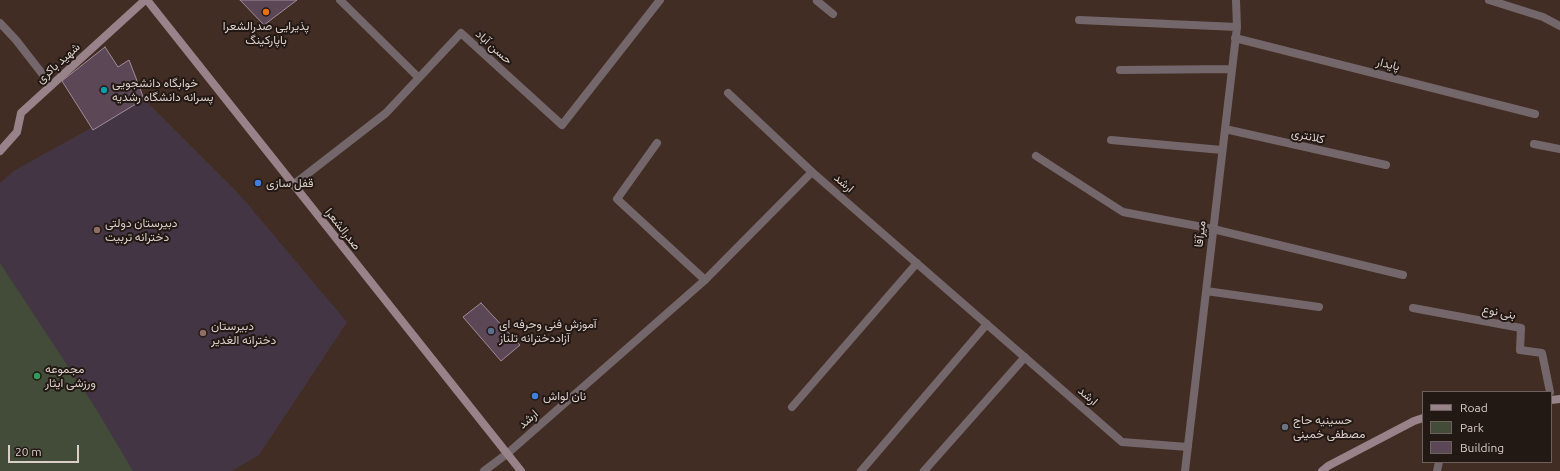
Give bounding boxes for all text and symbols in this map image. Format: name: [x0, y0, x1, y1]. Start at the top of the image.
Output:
marker: پذیرایی صدرالشعرا باپارکینگ: [261, 7, 271, 17]
place label: پذیرایی صدرالشعرا باپارکینگ: [223, 19, 309, 47]
street label: حسن آباد: [473, 27, 515, 67]
street label: شهید باکری: [33, 40, 83, 86]
street label: پایدار: [1375, 54, 1401, 74]
place label: خوابگاه دانشجویی پسرانه دانشگاه رشدیه: [112, 76, 214, 104]
marker: خوابگاه دانشجویی پسرانه دانشگاه رشدیه: [99, 85, 109, 95]
street label: کلانتری: [1290, 125, 1326, 147]
street label: ارشد: [831, 170, 857, 196]
place label: قفل سازی: [266, 176, 313, 190]
marker: قفل سازی: [253, 178, 263, 188]
street label: صدرالشعرا: [322, 205, 364, 253]
place label: دبیرستان دولتی دخترانه تربیت: [105, 216, 177, 244]
street label: میرآقا: [1191, 220, 1209, 248]
marker: دبیرستان دولتی دخترانه تربیت: [92, 225, 102, 235]
street label: بنی نوع: [1481, 302, 1517, 322]
place label: آموزش فنی وحرفه ای آزاددخترانه تلناز: [499, 317, 597, 345]
place label: دبیرستان دخترانه الغدیر: [211, 319, 276, 347]
marker: آموزش فنی وحرفه ای آزاددخترانه تلناز: [486, 326, 496, 336]
marker: دبیرستان دخترانه الغدیر: [198, 328, 208, 338]
place label: مجموعه ورزشی ایثار: [45, 362, 96, 390]
marker: مجموعه ورزشی ایثار: [32, 371, 42, 381]
street label: ارشد: [1075, 383, 1101, 409]
place label: نان لواش: [543, 389, 586, 403]
marker: نان لواش: [530, 391, 540, 401]
legend: [1422, 391, 1552, 463]
text: Road: [1460, 401, 1488, 414]
street label: ارشد: [515, 406, 541, 432]
place label: حسینیه حاج مصطفی خمینی: [1293, 413, 1365, 441]
text: Park: [1460, 421, 1484, 434]
marker: حسینیه حاج مصطفی خمینی: [1280, 422, 1290, 432]
scale bar: [10, 437, 81, 463]
text: Building: [1460, 441, 1504, 454]
text: 20 m: [15, 445, 42, 458]

